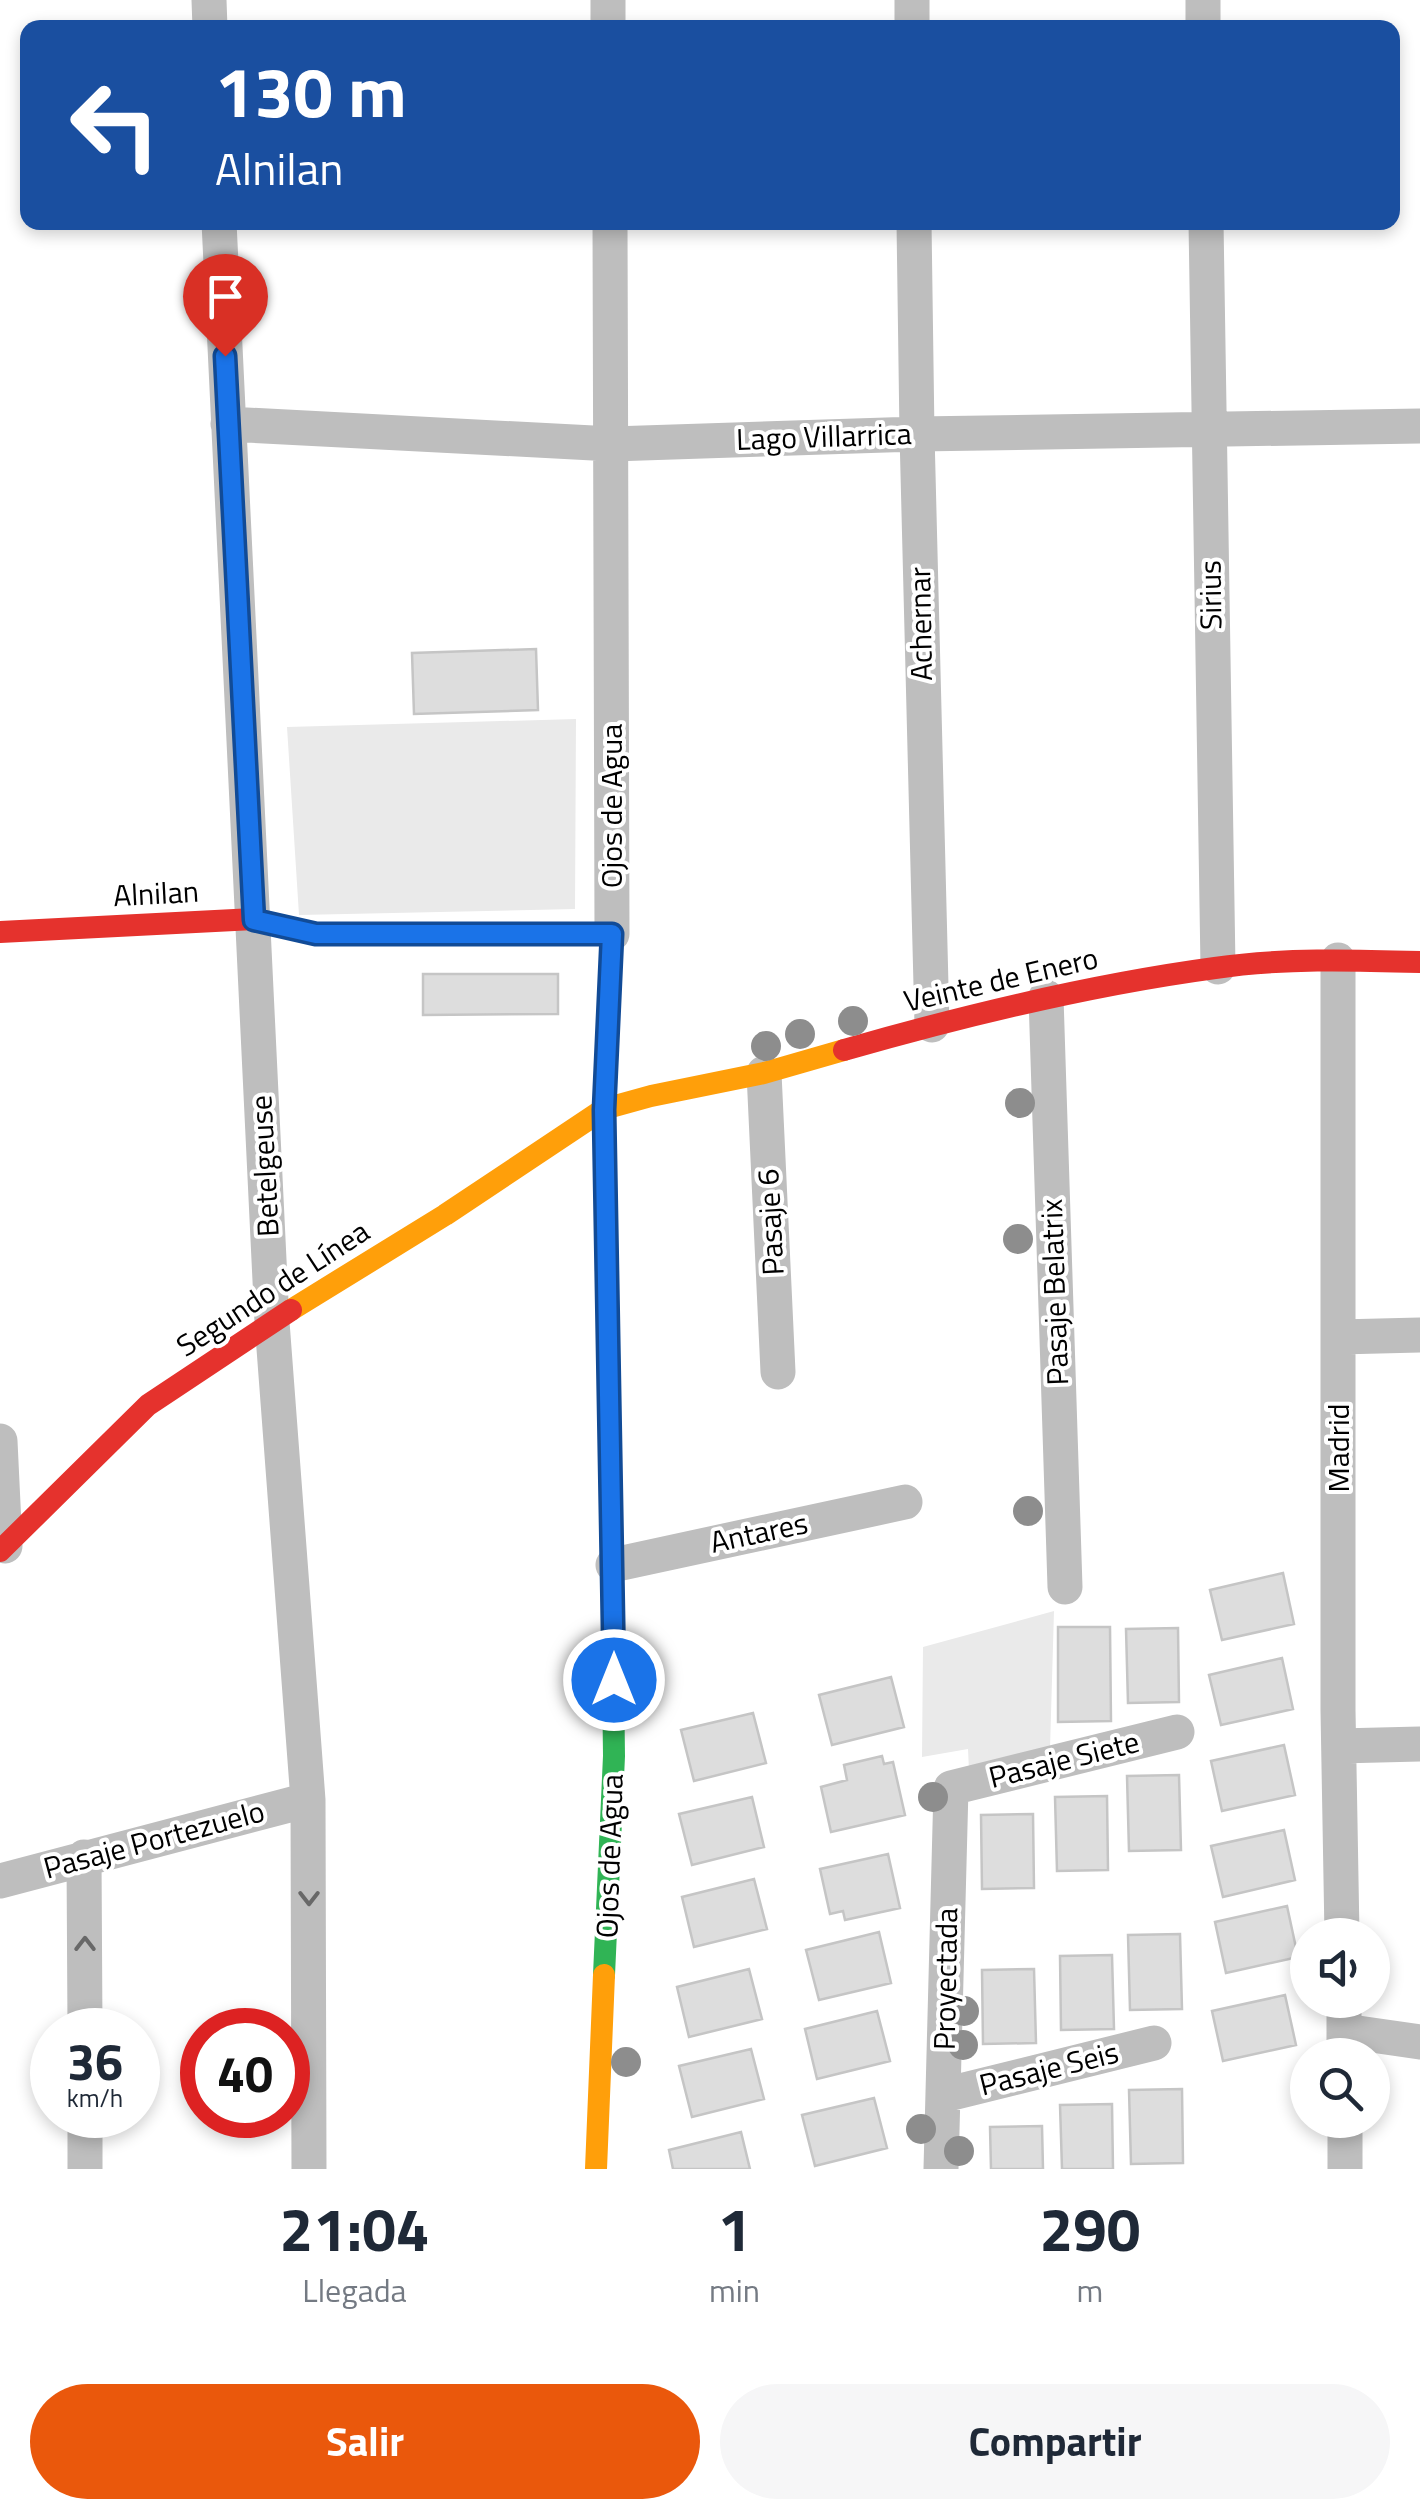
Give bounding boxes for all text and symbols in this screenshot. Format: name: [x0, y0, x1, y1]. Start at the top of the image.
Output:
text: 130 m: [215, 38, 407, 144]
icon: left: [50, 60, 180, 190]
text: Alnilan: [215, 134, 343, 202]
pin: [183, 254, 268, 357]
icon: arrive: [198, 269, 253, 324]
street label: Lago Villarrica: [735, 410, 913, 462]
street label: Sirius: [1186, 560, 1234, 630]
street label: Achernar: [896, 567, 944, 681]
street label: Ojos de Agua: [588, 724, 634, 888]
street label: Alnilan: [112, 868, 200, 918]
street label: Veinte de Enero: [899, 934, 1102, 1024]
street label: Betelgeuse: [237, 1094, 291, 1238]
street label: Pasaje 6: [744, 1168, 796, 1277]
street label: Pasaje Belatrix: [1028, 1198, 1080, 1386]
street label: Segundo de Línea: [167, 1208, 378, 1368]
street label: Madrid: [1315, 1404, 1361, 1492]
street label: Antares: [706, 1499, 812, 1565]
position arrow: [562, 1628, 666, 1732]
street label: Pasaje Siete: [984, 1718, 1144, 1800]
street label: Ojos de Agua: [583, 1773, 635, 1939]
street label: Pasaje Portezuelo: [38, 1787, 269, 1891]
one-way arrow: [298, 1890, 319, 1906]
street label: Proyectada: [921, 1907, 969, 2051]
map controls: [1290, 1918, 1390, 2138]
button: sound: [1290, 1918, 1390, 2018]
one-way arrow: [74, 1935, 96, 1950]
speed limit sign: 40: [180, 2008, 310, 2138]
text: 36: [67, 2023, 123, 2099]
street label: Pasaje Seis: [974, 2029, 1123, 2108]
button: search: [1290, 2038, 1390, 2138]
text: km/h: [67, 2079, 123, 2117]
text: 21:04: [280, 2183, 429, 2274]
text: 1: [718, 2183, 751, 2274]
text: 290: [1040, 2183, 1140, 2274]
text: Llegada: [302, 2266, 407, 2314]
text: min: [709, 2266, 760, 2314]
text: m: [1077, 2266, 1103, 2314]
button: Salir: [30, 2384, 700, 2499]
button: Compartir: [720, 2384, 1390, 2499]

